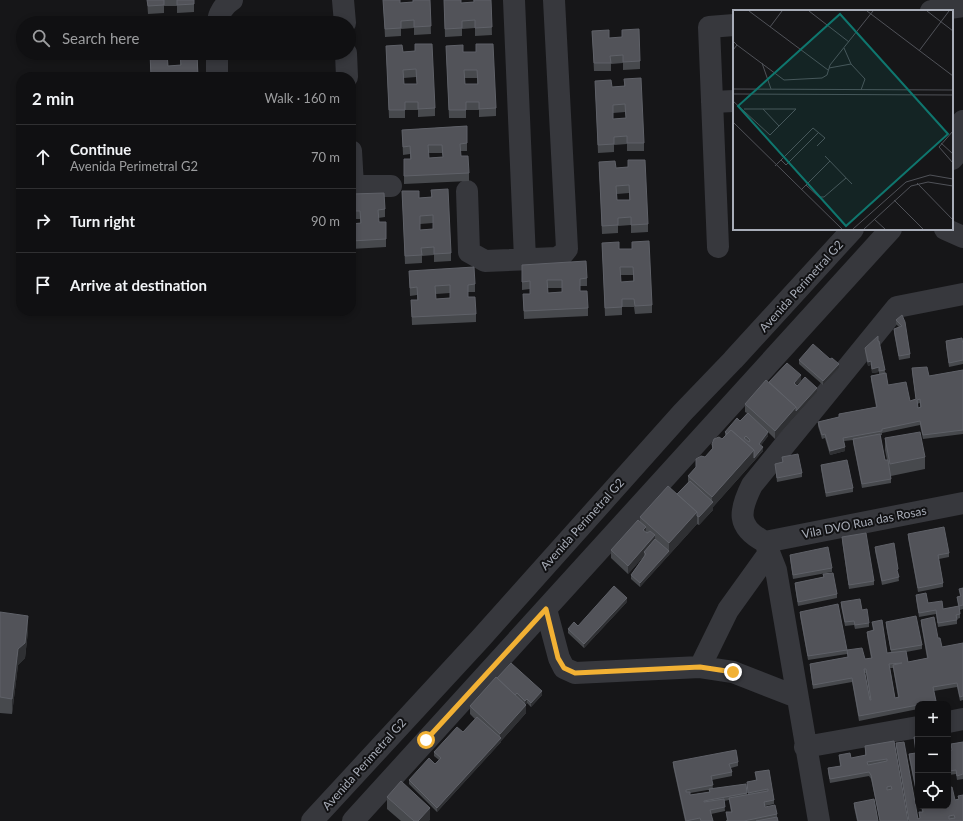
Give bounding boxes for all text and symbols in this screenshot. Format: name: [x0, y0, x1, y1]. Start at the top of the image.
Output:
inset map: [733, 10, 953, 230]
search box: [16, 16, 356, 60]
icon: search: [30, 27, 52, 49]
text: Search here: [62, 29, 139, 47]
text: 2 min: [32, 88, 74, 109]
text: Walk · 160 m: [264, 90, 340, 106]
text: Continue: [70, 140, 131, 158]
icon: ahead: [32, 146, 54, 168]
text: 70 m: [311, 149, 340, 165]
text: Avenida Perimetral G2: [70, 158, 198, 174]
icon: right: [32, 210, 54, 232]
text: Turn right: [70, 212, 135, 230]
text: 90 m: [311, 213, 340, 229]
street label: Avenida Perimetral G2: [756, 237, 846, 335]
icon: arrive: [32, 274, 54, 296]
text: Arrive at destination: [70, 276, 207, 294]
street label: Avenida Perimetral G2: [537, 475, 627, 573]
street label: Vila DVO Rua das Rosas: [800, 503, 928, 541]
route end: [724, 663, 742, 681]
map controls: [915, 701, 951, 809]
button: +: [915, 701, 951, 737]
street label: Avenida Perimetral G2: [319, 715, 409, 813]
route start: [417, 731, 435, 749]
button: −: [915, 737, 951, 773]
button: locate: [915, 773, 951, 809]

